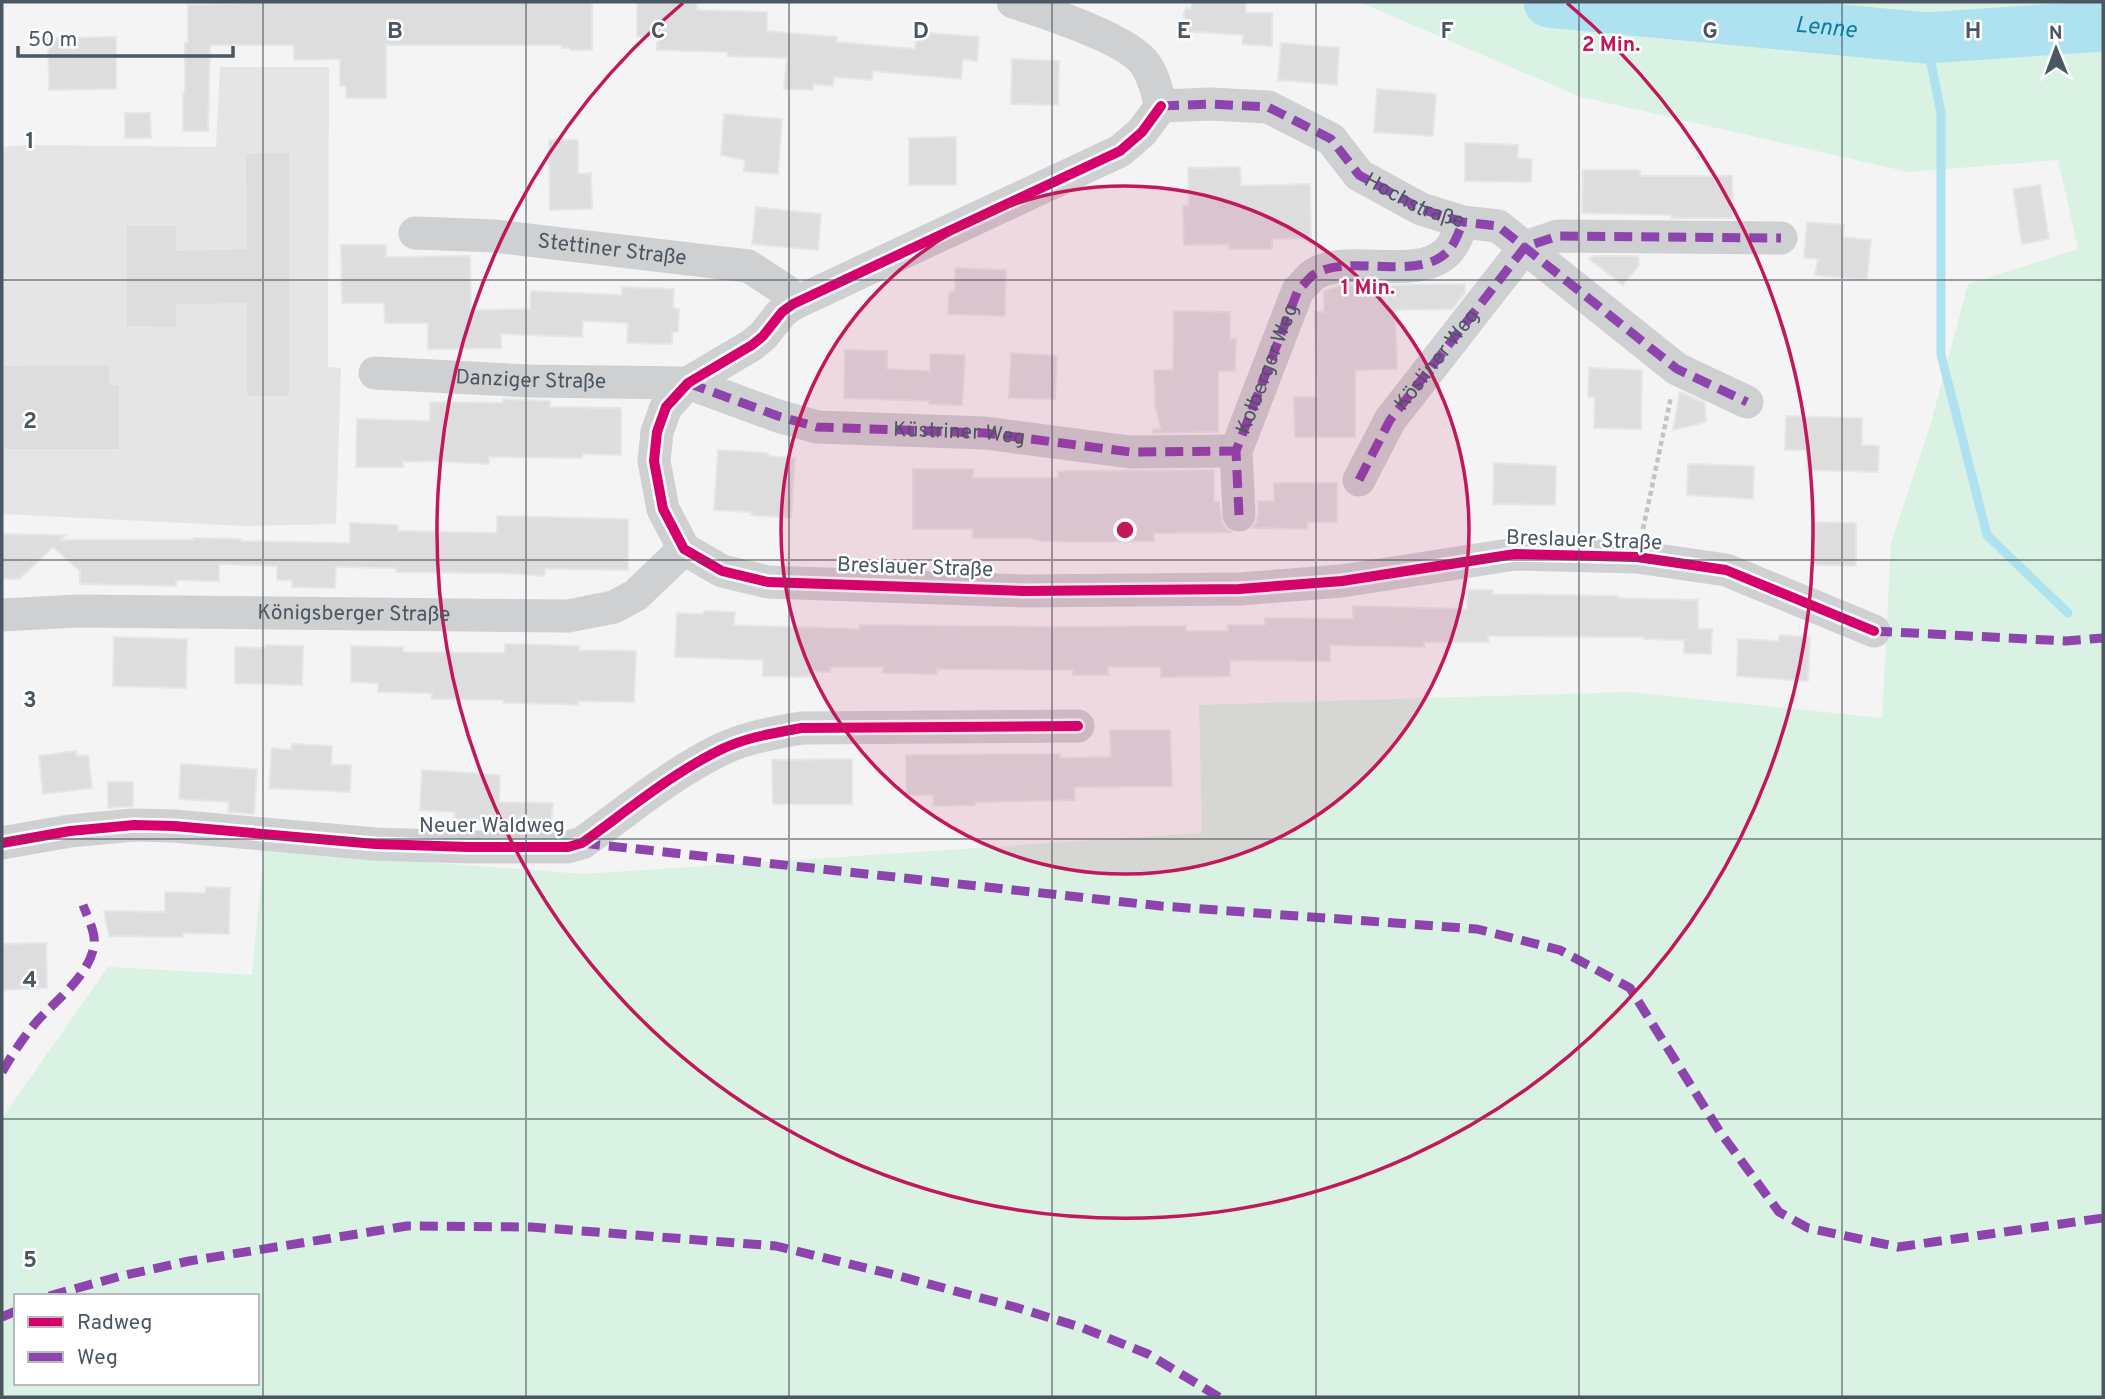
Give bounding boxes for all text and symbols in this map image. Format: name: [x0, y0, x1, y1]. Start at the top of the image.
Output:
water label: Lenne: [1794, 11, 1859, 46]
scale bar: [18, 14, 233, 58]
north arrow: [2021, 14, 2091, 84]
text: B: [387, 18, 403, 47]
text: C: [651, 18, 665, 47]
text: D: [913, 18, 929, 47]
text: E: [1177, 18, 1191, 47]
text: F: [1440, 18, 1454, 47]
text: G: [1702, 18, 1718, 47]
text: H: [1965, 18, 1981, 47]
text: N: [2049, 22, 2063, 46]
text: 50 m: [28, 27, 77, 54]
text: 2 Min.: [1582, 32, 1640, 59]
text: 1: [25, 128, 35, 157]
street label: Hochstraße: [1359, 167, 1468, 235]
street label: Stettiner Straße: [536, 228, 688, 272]
text: 1 Min.: [1341, 275, 1395, 302]
street label: Kolberger Weg: [1230, 299, 1305, 438]
street label: Kösliner Weg: [1389, 303, 1485, 416]
street label: Danziger Straße: [455, 364, 606, 395]
text: 2: [23, 408, 37, 437]
street label: Küstriner Weg: [892, 416, 1027, 452]
centre of rings: [1113, 518, 1137, 542]
street label: Breslauer Straße: [1505, 525, 1663, 557]
street label: Breslauer Straße: [836, 552, 994, 584]
street label: Königsberger Straße: [257, 599, 450, 628]
text: 3: [23, 687, 37, 716]
street label: Neuer Waldweg: [419, 813, 565, 840]
text: 4: [23, 967, 37, 996]
text: 5: [23, 1247, 37, 1276]
legend: [14, 1294, 259, 1385]
text: Radweg: [77, 1310, 152, 1337]
text: Weg: [77, 1345, 118, 1372]

